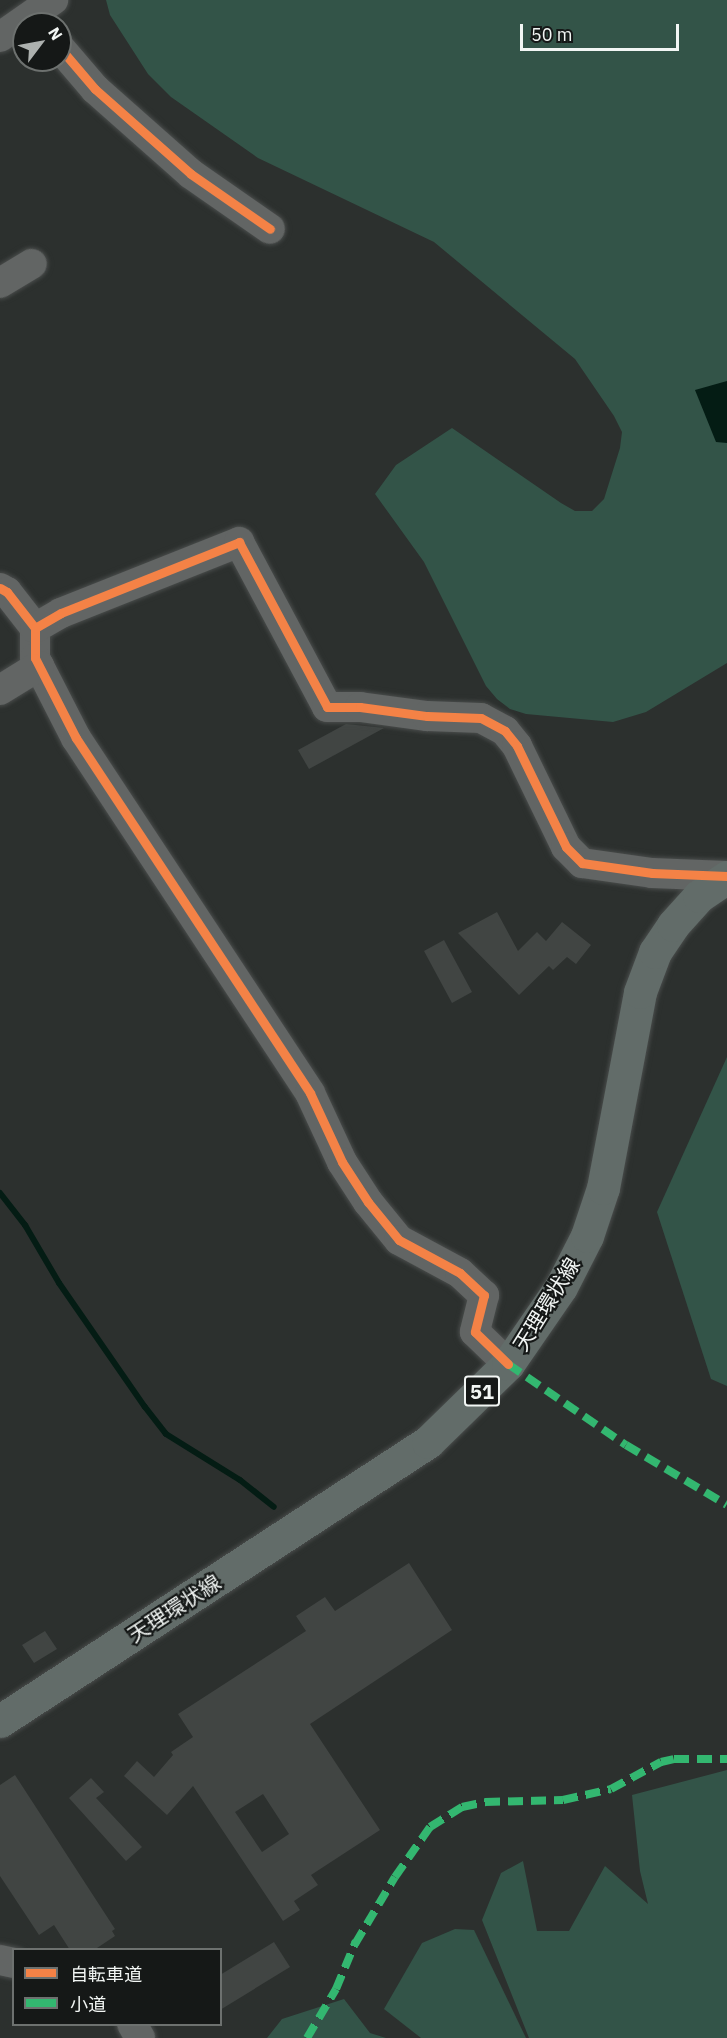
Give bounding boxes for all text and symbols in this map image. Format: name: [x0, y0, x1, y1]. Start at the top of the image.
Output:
north arrow: [12, 12, 72, 72]
scale bar: [523, 12, 682, 50]
text: N: [44, 23, 67, 44]
text: 50 m: [531, 23, 573, 46]
street label: 天理環状線: [507, 1253, 585, 1355]
road number: 51: [464, 1374, 500, 1408]
street label: 天理環状線: [123, 1569, 225, 1647]
legend: [12, 1948, 222, 2026]
text: 自転車道: [70, 1963, 142, 1986]
text: 小道: [70, 1993, 106, 2016]

